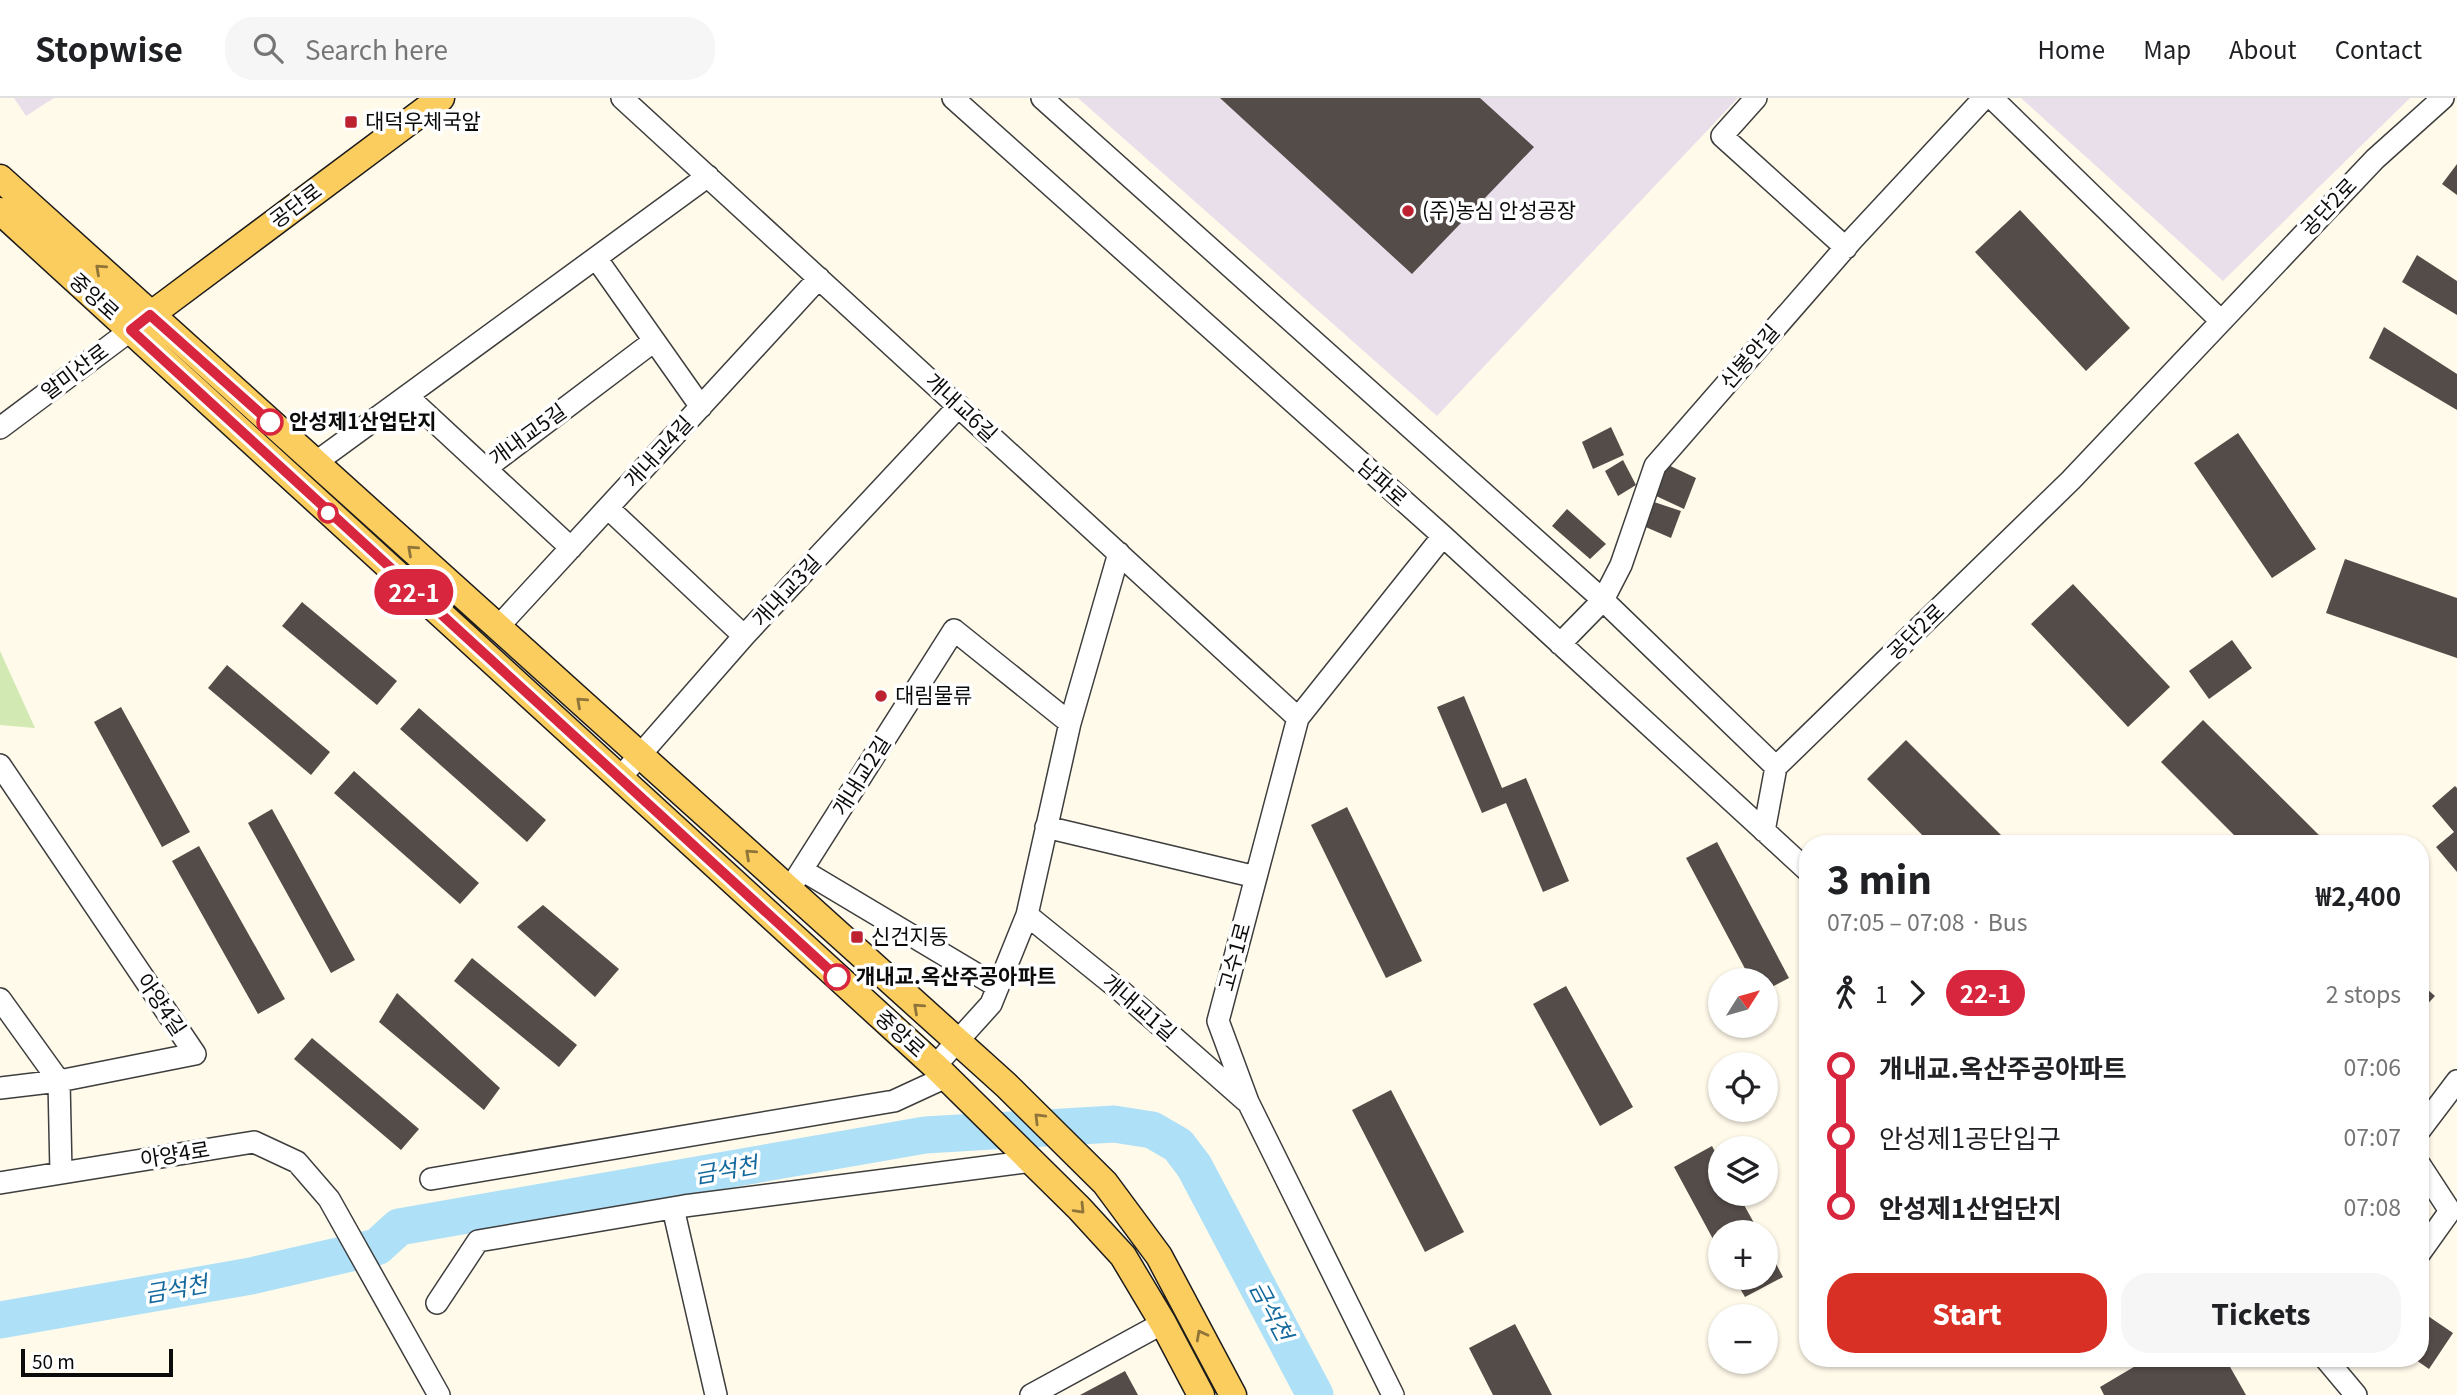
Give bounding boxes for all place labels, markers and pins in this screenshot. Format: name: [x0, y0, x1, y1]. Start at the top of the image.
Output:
place label: 대덕우체국앞: [365, 105, 481, 135]
marker: 대덕우체국앞: [343, 114, 359, 130]
place label: (주)농심 안성공장: [1422, 194, 1576, 224]
marker: (주)농심 안성공장: [1400, 203, 1416, 219]
place label: 안성제1산업단지: [289, 405, 437, 435]
marker: 안성제1산업단지: [257, 409, 283, 435]
unlabelled marker: [318, 503, 338, 523]
place label: 대림물류: [895, 679, 972, 709]
marker: 대림물류: [873, 688, 889, 704]
place label: 신건지동: [871, 920, 948, 950]
marker: 신건지동: [849, 929, 865, 945]
place label: 개내교.옥산주공아파트: [856, 960, 1056, 990]
marker: 개내교.옥산주공아파트: [824, 964, 850, 990]

